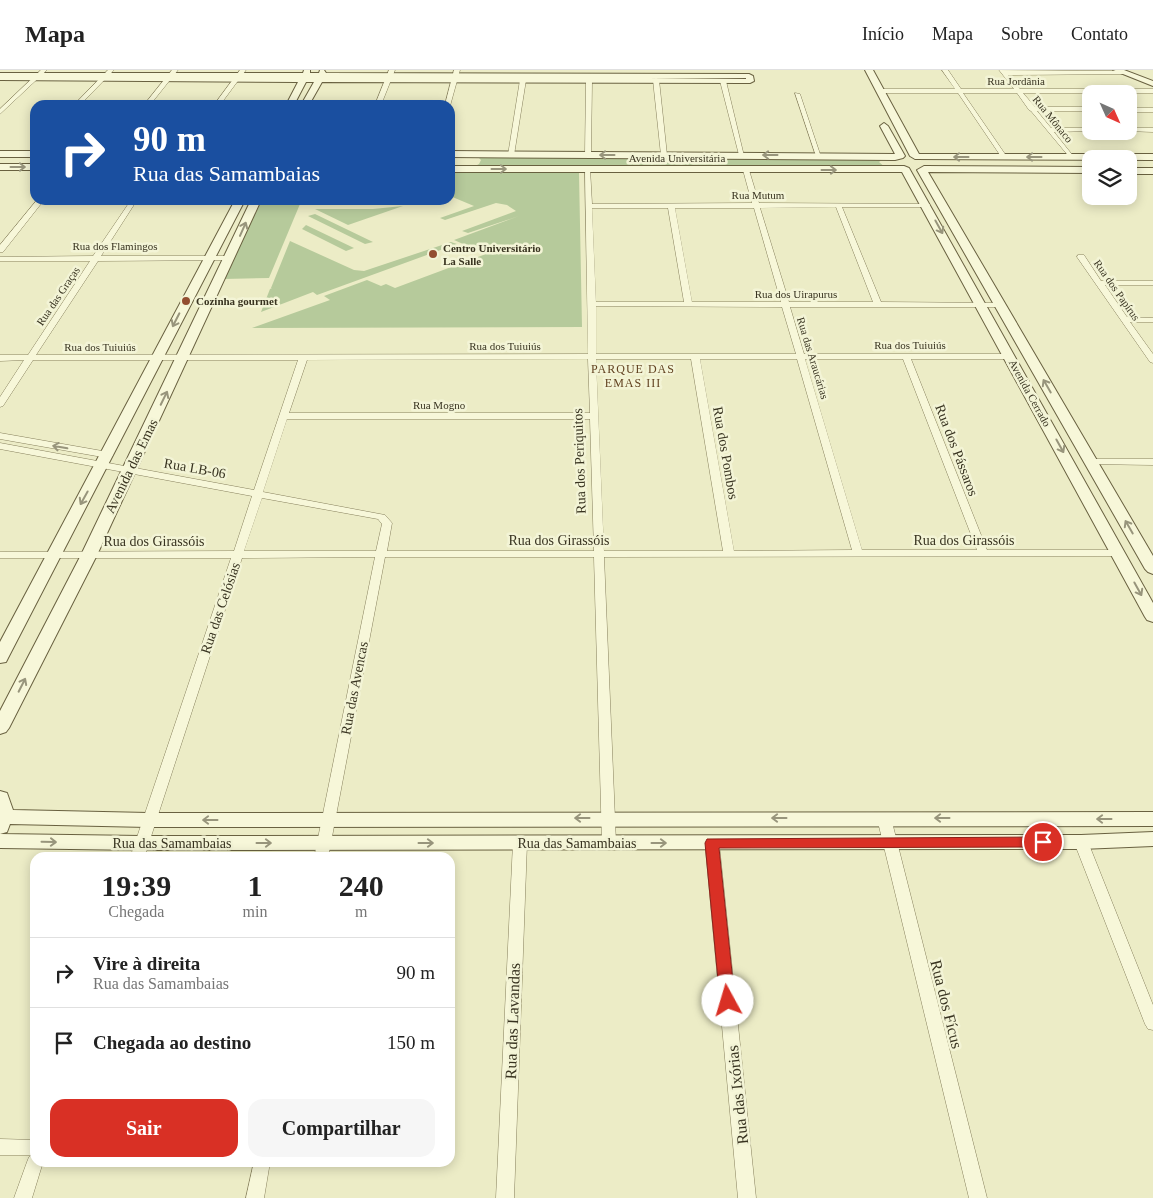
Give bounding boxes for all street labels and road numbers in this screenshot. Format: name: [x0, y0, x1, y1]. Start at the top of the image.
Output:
street label: Rua Jordânia: [987, 75, 1045, 87]
street label: Rua Mônaco: [1031, 93, 1076, 145]
street label: Avenida Universitária: [629, 152, 725, 164]
street label: Rua Mutum: [732, 189, 785, 201]
street label: Rua dos Flamingos: [73, 240, 157, 252]
street label: Rua dos Papírus: [1092, 257, 1142, 323]
street label: Rua das Graças: [34, 264, 82, 328]
street label: Rua dos Uirapurus: [755, 288, 837, 300]
street label: Rua das Araucárias: [795, 316, 831, 400]
street label: Rua dos Tuiuiús: [874, 339, 946, 351]
street label: Rua dos Tuiuiús: [469, 340, 541, 352]
street label: Rua dos Tuiuiús: [64, 341, 136, 353]
street label: Avenida Cerrado: [1007, 357, 1054, 429]
street label: Rua Mogno: [413, 399, 466, 411]
street label: Rua dos Pássaros: [932, 402, 981, 498]
street label: Rua dos Pombos: [710, 405, 741, 501]
street label: Rua dos Periquitos: [570, 408, 589, 514]
street label: Avenida das Emas: [102, 417, 161, 516]
street label: Rua LB-06: [163, 456, 227, 481]
street label: Rua dos Girassóis: [508, 533, 610, 548]
street label: Rua dos Girassóis: [913, 533, 1015, 548]
street label: Rua dos Girassóis: [103, 534, 205, 549]
street label: Rua das Celósias: [198, 560, 243, 656]
street label: Rua das Avencas: [338, 640, 371, 736]
street label: Rua das Samambaias: [113, 836, 231, 851]
street label: Rua das Samambaias: [518, 836, 636, 851]
street label: Rua dos Fícus: [927, 958, 966, 1050]
street label: Rua das Lavandas: [502, 963, 523, 1079]
street label: Rua das Ixórias: [724, 1045, 751, 1145]

